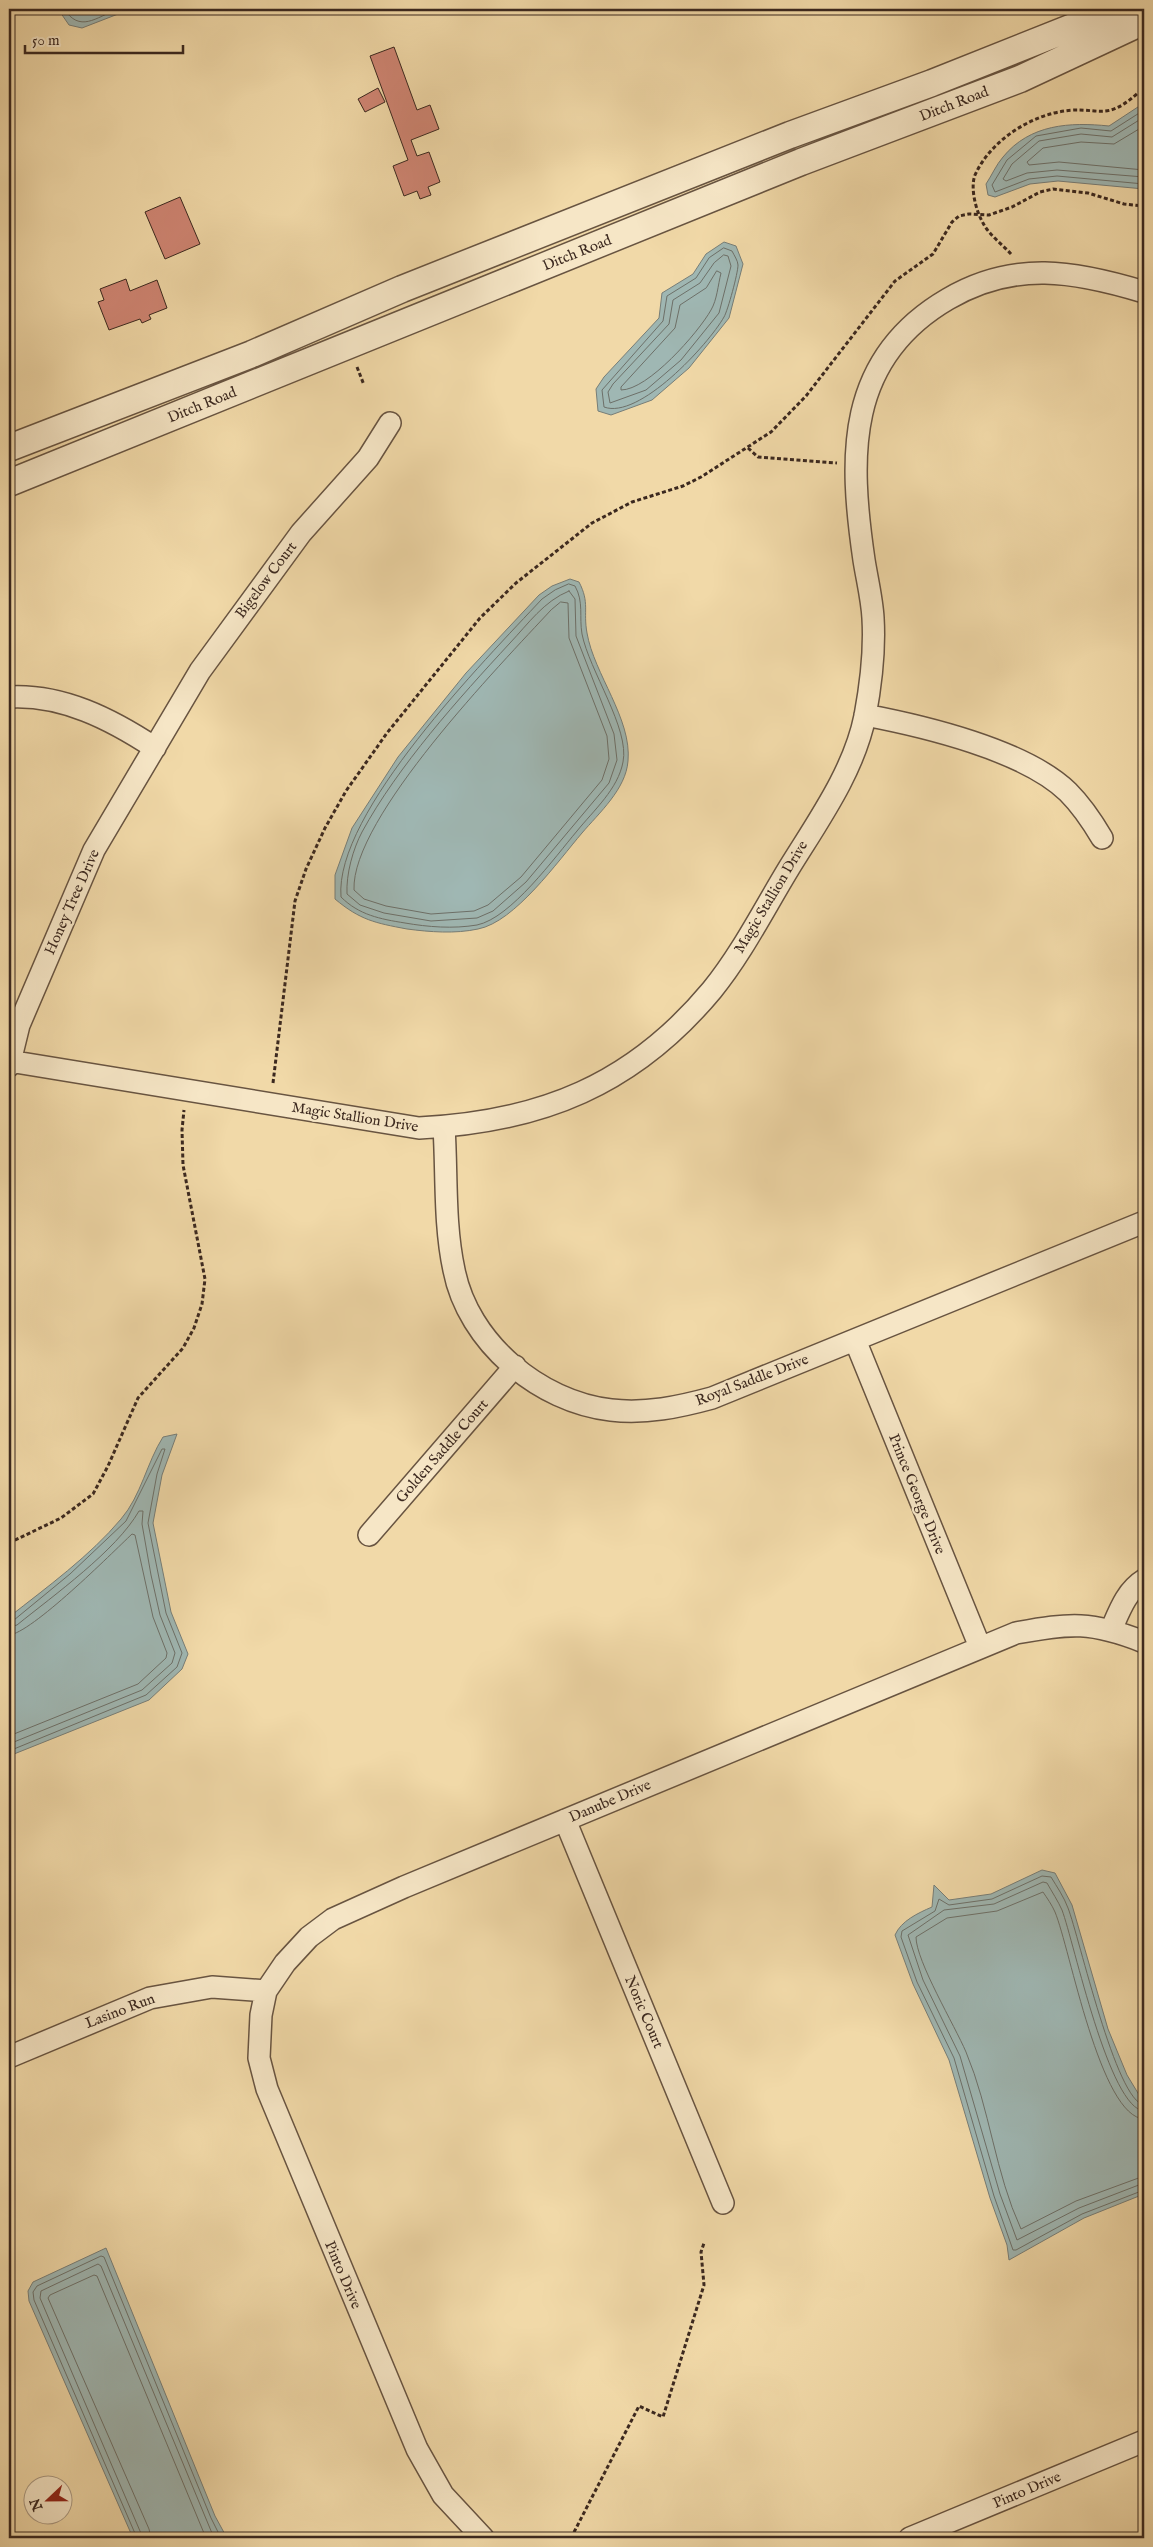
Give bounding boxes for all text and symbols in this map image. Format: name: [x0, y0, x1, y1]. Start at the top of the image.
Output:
scale bar: [25, 22, 182, 54]
text: 50 m: [32, 31, 60, 50]
street label: Ditch Road: [917, 82, 992, 126]
street label: Ditch Road: [540, 230, 615, 275]
street label: Ditch Road: [165, 382, 240, 427]
street label: Bigelow Court: [231, 538, 301, 622]
street label: Magic Stallion Drive: [730, 837, 812, 957]
street label: Honey Tree Drive: [40, 846, 104, 958]
street label: Magic Stallion Drive: [290, 1098, 420, 1136]
street label: Royal Saddle Drive: [693, 1350, 811, 1410]
street label: Golden Saddle Court: [392, 1395, 492, 1507]
street label: Prince George Drive: [884, 1431, 950, 1557]
street label: Danube Drive: [566, 1775, 654, 1827]
street label: Noric Court: [620, 1973, 668, 2051]
street label: Lasino Run: [83, 1989, 157, 2033]
street label: Pinto Drive: [320, 2238, 366, 2312]
street label: Pinto Drive: [990, 2467, 1064, 2513]
north arrow: [22, 2474, 72, 2524]
text: N: [26, 2496, 48, 2514]

